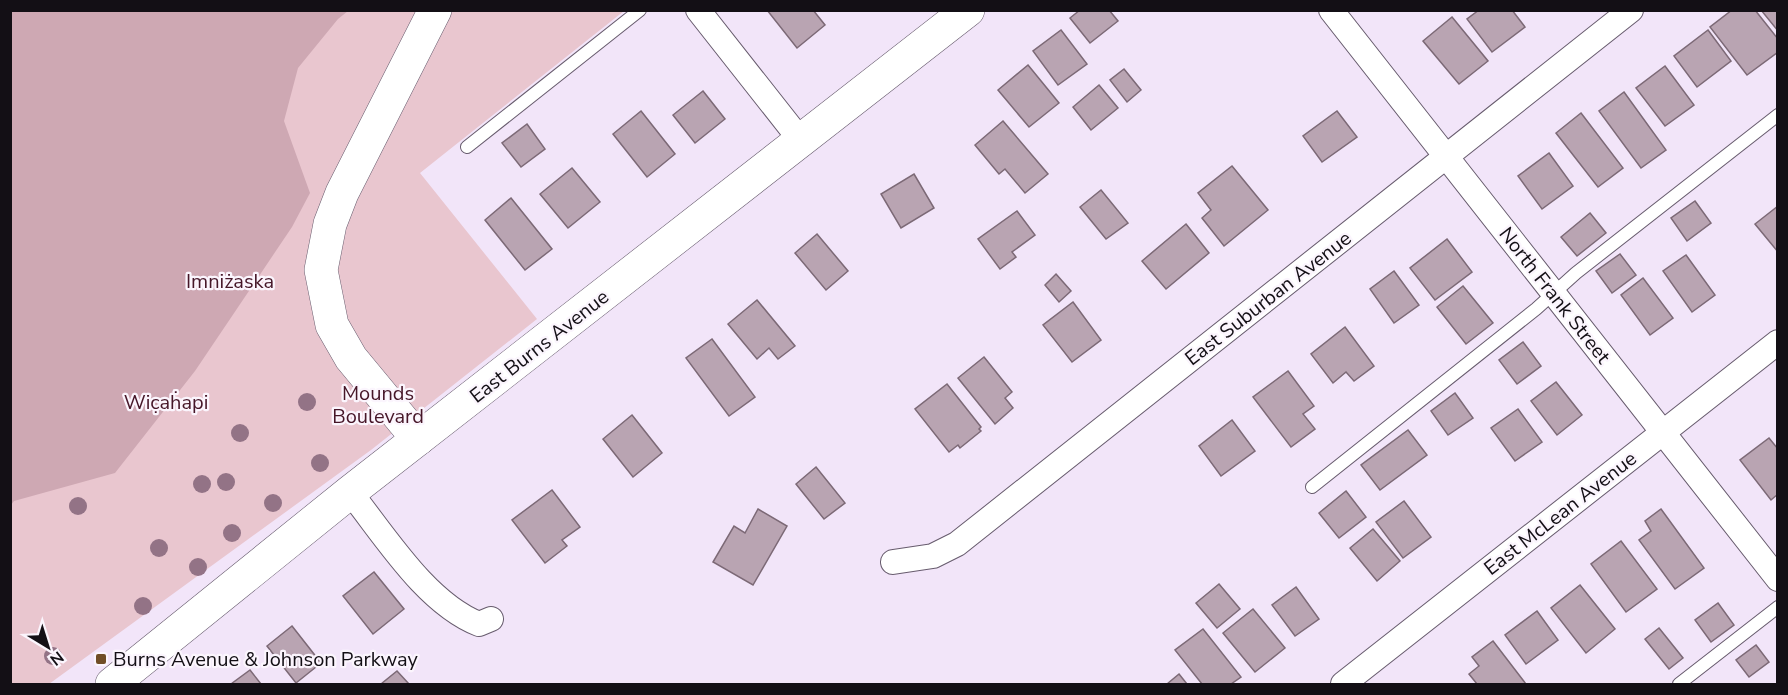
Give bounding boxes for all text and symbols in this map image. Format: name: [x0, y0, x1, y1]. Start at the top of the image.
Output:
street label: North Frank Street: [1493, 221, 1617, 370]
street label: East Suburban Avenue: [1180, 225, 1357, 372]
park label: Imniżaska: [186, 268, 274, 295]
street label: East Burns Avenue: [464, 283, 615, 409]
park label: Mounds Boulevard: [332, 380, 424, 430]
park label: Wic̣aḣapi: [124, 389, 208, 416]
street label: East McLean Avenue: [1478, 445, 1642, 582]
north arrow: [18, 617, 78, 677]
text: N: [45, 646, 68, 670]
place label: Burns Avenue & Johnson Parkway: [113, 646, 419, 673]
marker: Burns Avenue & Johnson Parkway: [94, 652, 108, 666]

